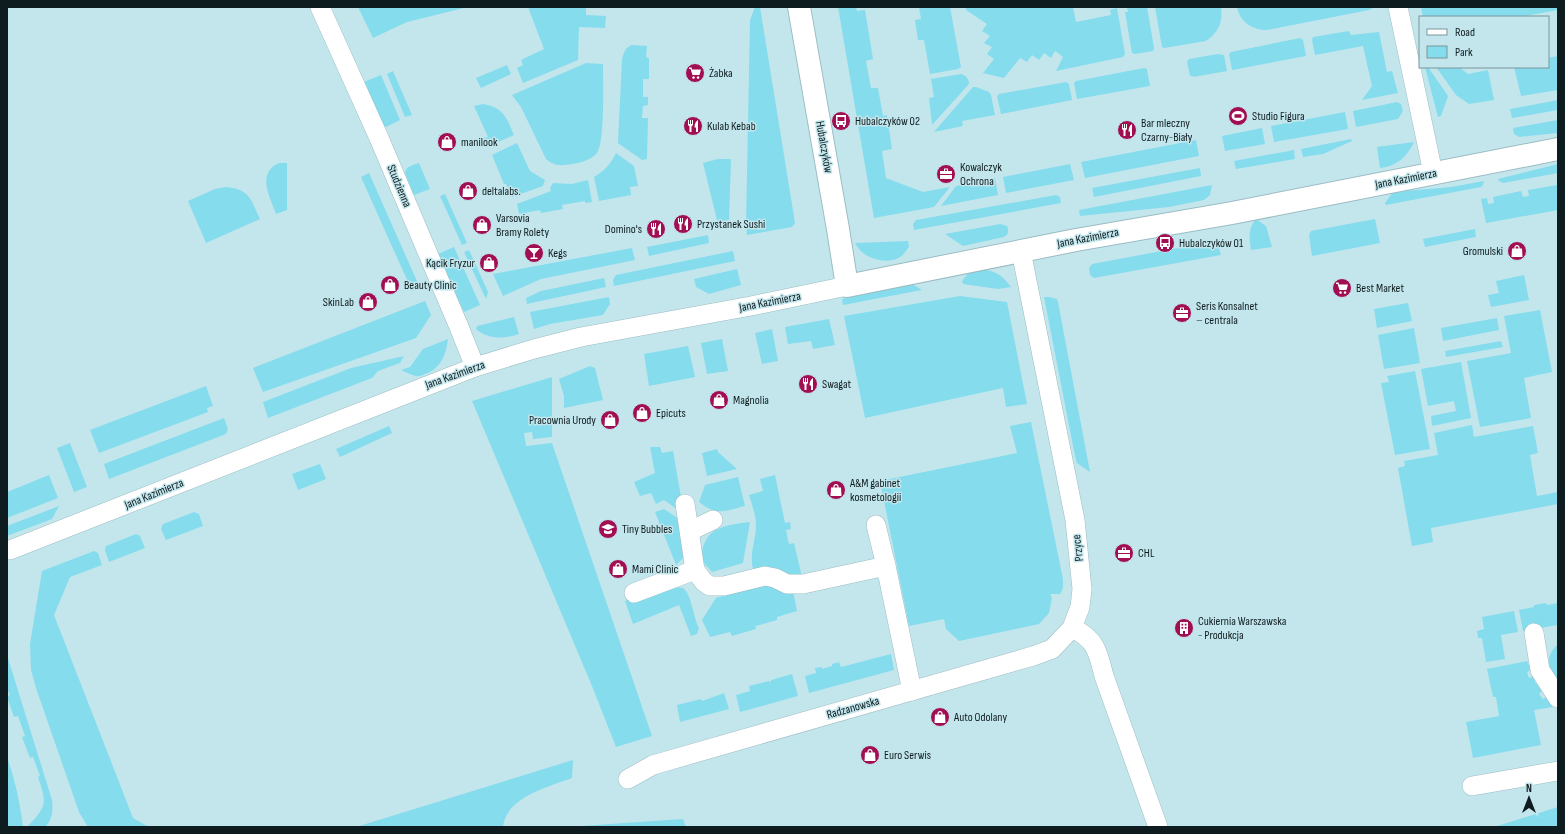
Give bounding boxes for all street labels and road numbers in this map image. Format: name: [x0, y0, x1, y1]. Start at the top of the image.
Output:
street label: Hubalczyków: [812, 120, 836, 175]
street label: Studzienna: [383, 162, 415, 210]
street label: Jana Kazimierza: [1373, 166, 1438, 193]
street label: Jana Kazimierza: [1055, 225, 1120, 252]
street label: Jana Kazimierza: [737, 289, 802, 316]
street label: Jana Kazimierza: [422, 357, 487, 393]
street label: Jana Kazimierza: [121, 475, 186, 513]
street label: Przyce: [1069, 534, 1087, 562]
street label: Radzanowska: [825, 693, 882, 723]

